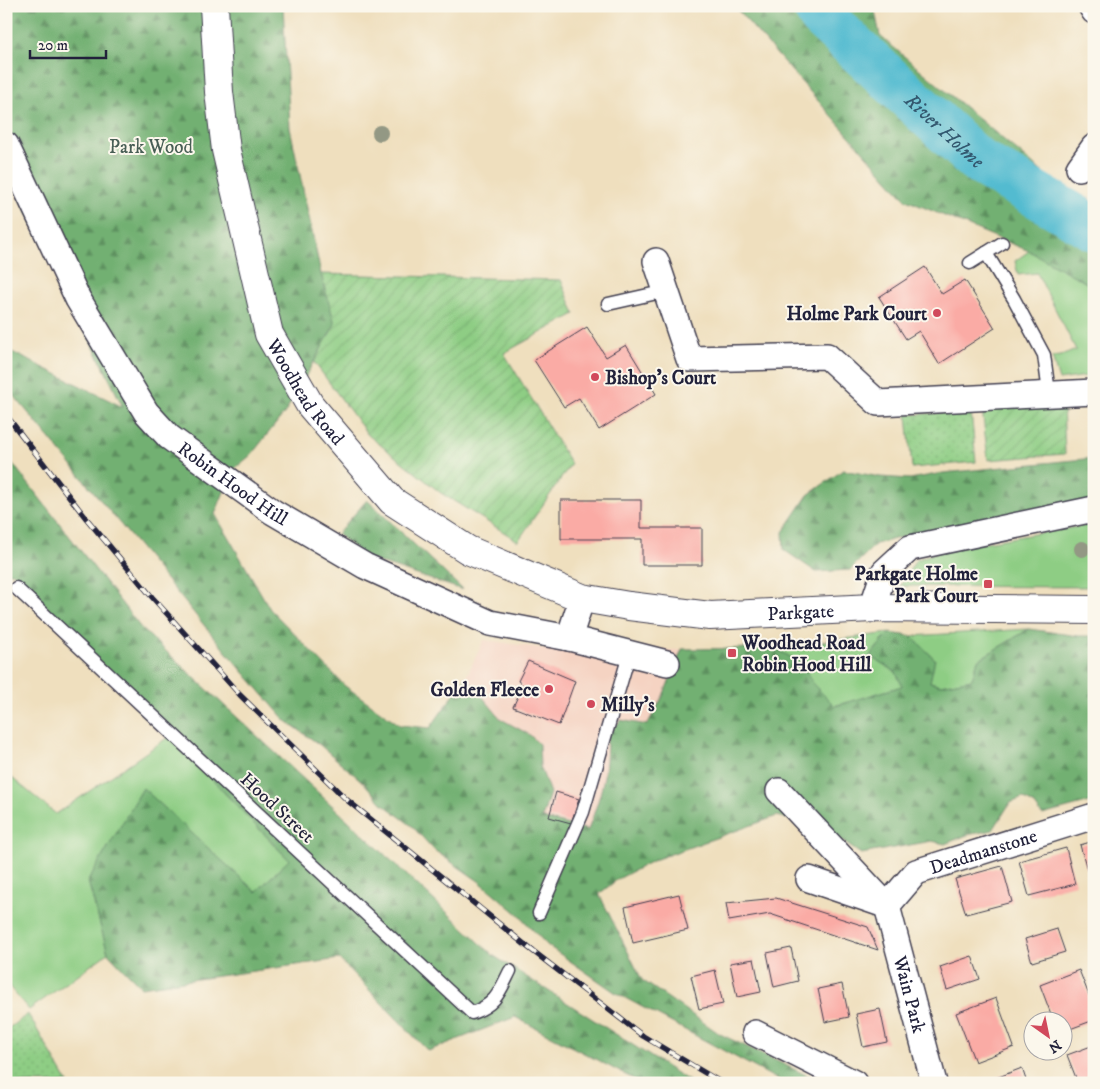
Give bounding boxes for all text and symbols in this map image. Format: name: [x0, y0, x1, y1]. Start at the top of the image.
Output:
scale bar: [30, 28, 106, 60]
text: 20 m: [38, 36, 68, 55]
water label: River Holme: [898, 88, 988, 176]
park label: Park Wood: [109, 136, 194, 159]
place label: Holme Park Court: [787, 303, 928, 326]
marker: Holme Park Court: [931, 307, 943, 319]
street label: Woodhead Road: [261, 334, 349, 450]
place label: Bishop's Court: [605, 367, 717, 390]
marker: Bishop's Court: [589, 371, 601, 383]
street label: Robin Hood Hill: [173, 437, 292, 531]
place label: Parkgate Holme Park Court: [855, 563, 979, 608]
marker: Parkgate Holme Park Court: [982, 578, 994, 590]
street label: Parkgate: [767, 600, 835, 626]
place label: Woodhead Road Robin Hood Hill: [741, 632, 872, 677]
marker: Woodhead Road Robin Hood Hill: [726, 647, 738, 659]
place label: Golden Fleece: [430, 679, 539, 702]
marker: Golden Fleece: [543, 683, 555, 695]
place label: Milly's: [601, 694, 655, 717]
marker: Milly's: [585, 698, 597, 710]
street label: Hood Street: [235, 768, 319, 848]
street label: Deadmanstone: [927, 825, 1040, 880]
street label: Wain Park: [887, 953, 930, 1036]
north arrow: [1022, 1012, 1072, 1062]
text: N: [1044, 1035, 1064, 1057]

